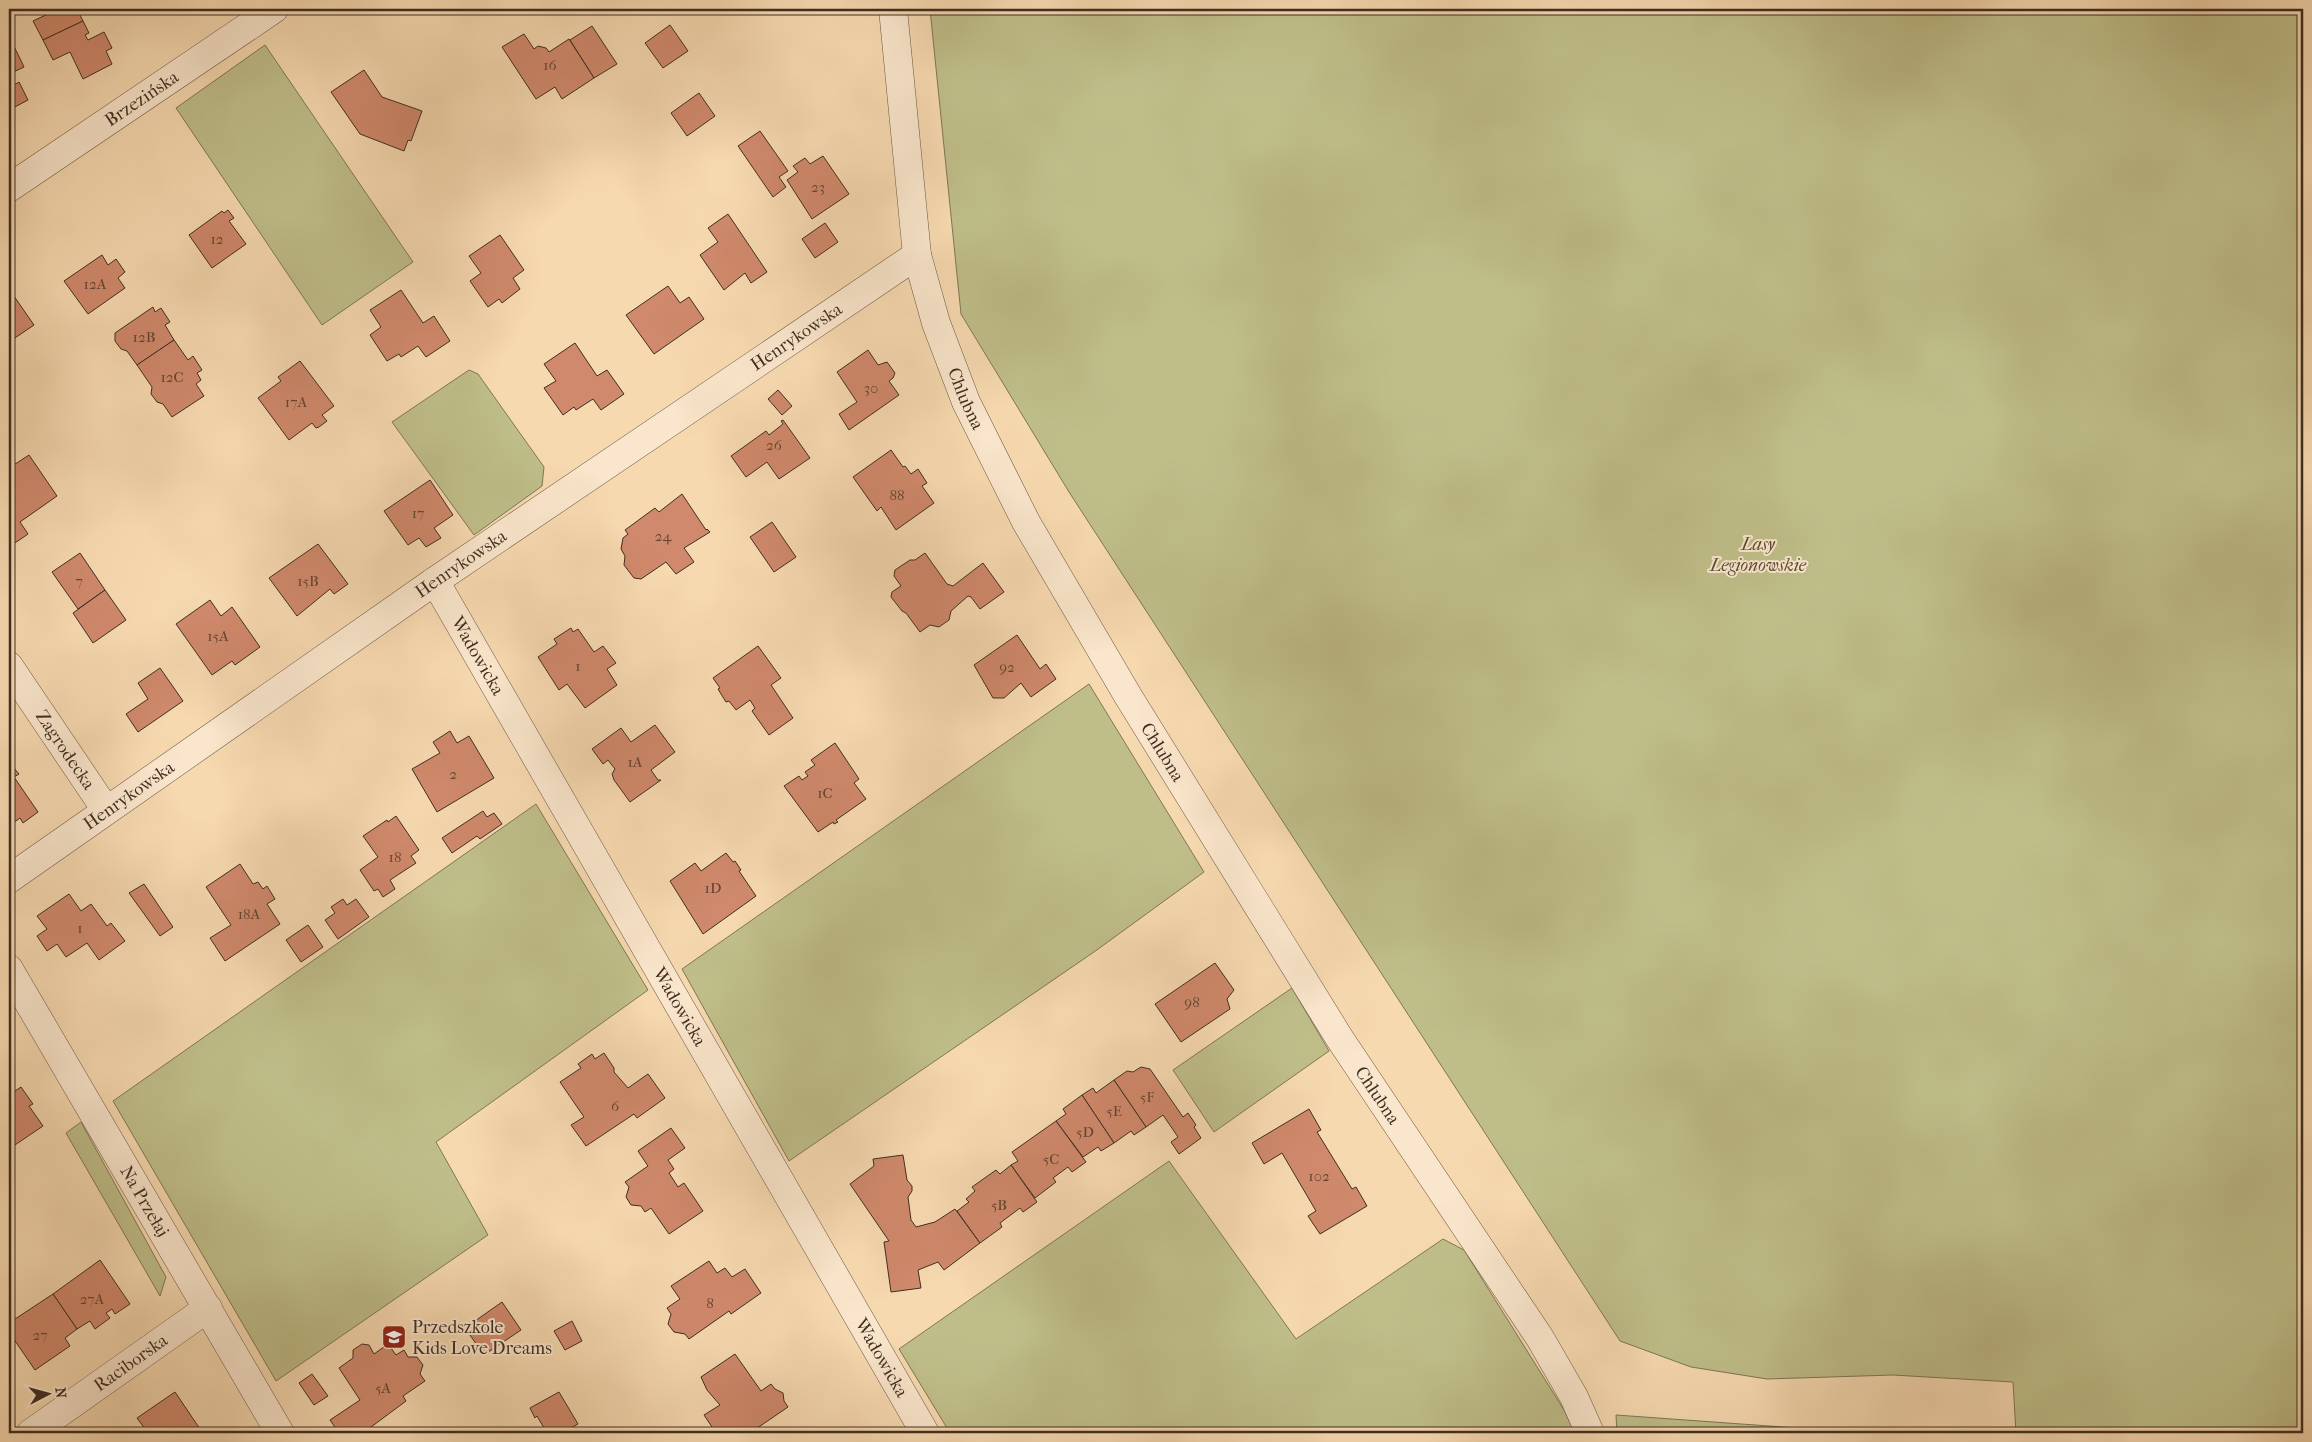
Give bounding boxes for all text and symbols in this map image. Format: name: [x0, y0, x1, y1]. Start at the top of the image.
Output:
house number: 16: [543, 56, 558, 74]
street label: Brzezińska: [101, 66, 183, 131]
house number: 23: [811, 178, 825, 196]
house number: 12: [210, 230, 224, 248]
house number: 12A: [84, 275, 107, 293]
street label: Henrykowska: [747, 298, 847, 375]
house number: 12B: [133, 328, 155, 346]
street label: Chlubna: [943, 365, 989, 434]
house number: 12C: [160, 368, 184, 386]
house number: 30: [864, 379, 878, 397]
house number: 17A: [285, 393, 307, 411]
house number: 26: [766, 436, 783, 454]
house number: 88: [889, 486, 905, 504]
house number: 17: [412, 504, 424, 522]
street label: Henrykowska: [411, 525, 511, 602]
house number: 24: [655, 527, 672, 545]
park label: Lasy Legionowskie: [1708, 534, 1807, 576]
house number: 7: [75, 572, 83, 590]
house number: 15B: [297, 572, 319, 590]
street label: Wadowicka: [446, 612, 509, 699]
house number: 15A: [207, 627, 229, 645]
house number: 1: [575, 657, 581, 675]
house number: 92: [999, 658, 1015, 676]
street label: Zagrodecka: [31, 706, 100, 794]
street label: Chlubna: [1137, 719, 1189, 786]
house number: 1A: [627, 753, 643, 771]
street label: Henrykowska: [79, 756, 179, 834]
house number: 2: [449, 765, 457, 783]
house number: 1C: [817, 784, 833, 802]
house number: 18: [389, 848, 401, 866]
house number: 1D: [705, 879, 721, 897]
house number: 18A: [238, 905, 261, 923]
house number: 1: [77, 919, 83, 937]
street label: Wadowicka: [648, 963, 711, 1050]
house number: 98: [1184, 993, 1200, 1011]
street label: Chlubna: [1351, 1062, 1405, 1129]
house number: 5F: [1140, 1088, 1154, 1106]
house number: 6: [611, 1097, 620, 1115]
house number: 5E: [1106, 1102, 1122, 1120]
house number: 5D: [1076, 1123, 1094, 1141]
house number: 5C: [1043, 1150, 1059, 1168]
street label: Na Przełaj: [116, 1162, 174, 1241]
house number: 102: [1308, 1167, 1330, 1185]
house number: 5B: [991, 1196, 1007, 1214]
house number: 27A: [80, 1290, 105, 1308]
house number: 8: [706, 1294, 714, 1312]
street label: Wadowicka: [850, 1314, 913, 1401]
place label: Przedszkole Kids Love Dreams: [412, 1317, 552, 1359]
school or university icon: Przedszkole Kids Love Dreams: [381, 1324, 407, 1350]
house number: 27: [33, 1326, 47, 1344]
street label: Raciborska: [90, 1329, 172, 1396]
north arrow: [22, 1370, 72, 1420]
house number: 5A: [375, 1379, 391, 1397]
text: N: [51, 1387, 69, 1399]

